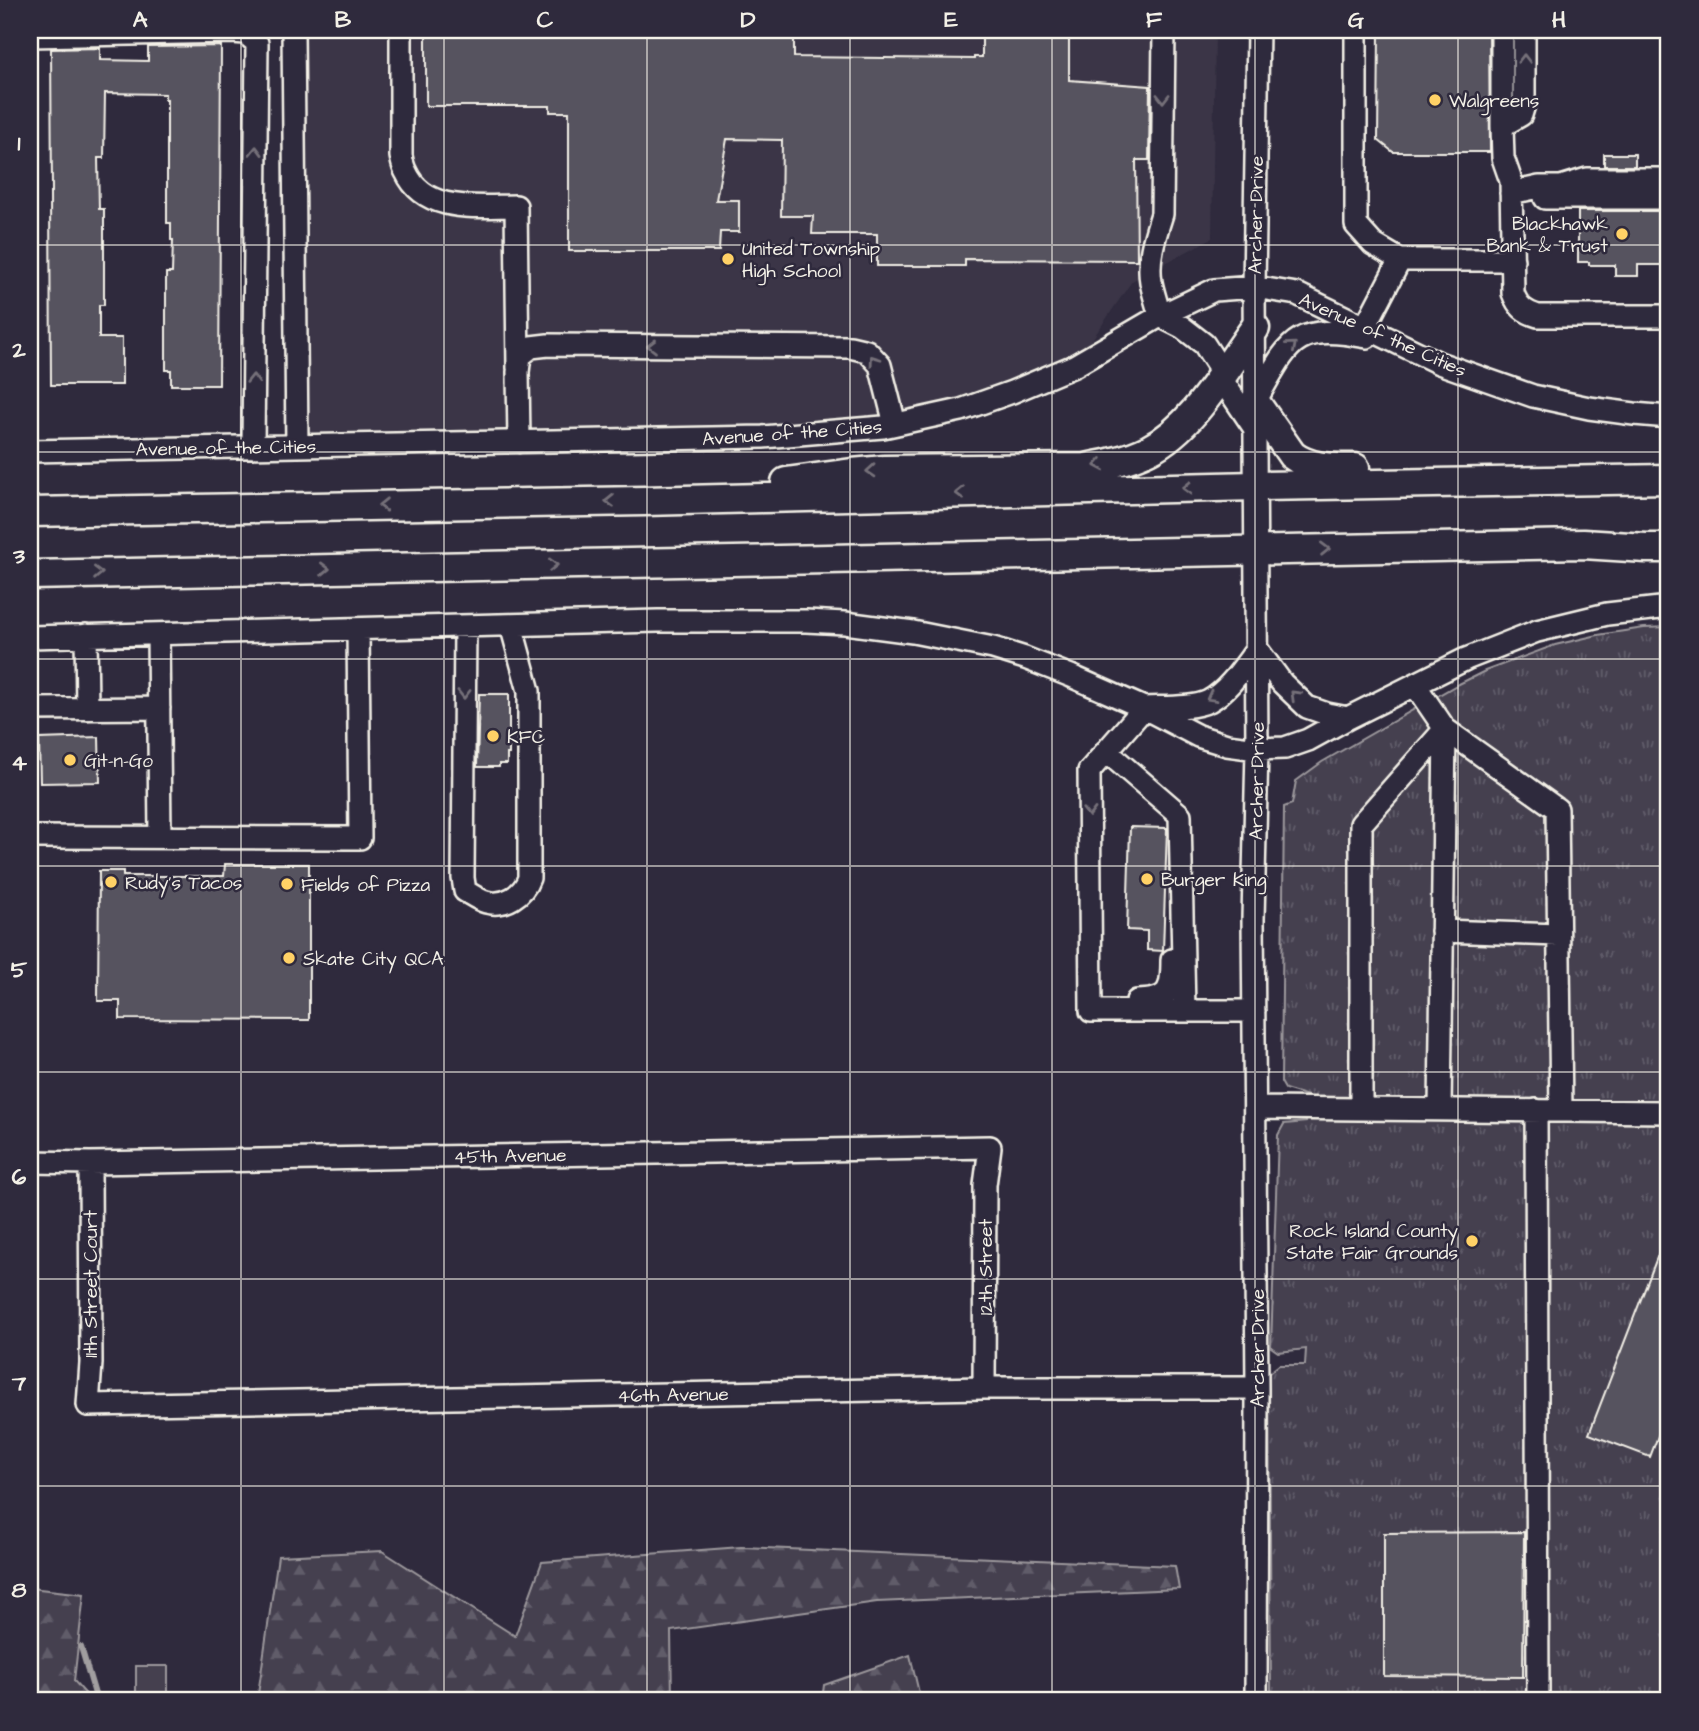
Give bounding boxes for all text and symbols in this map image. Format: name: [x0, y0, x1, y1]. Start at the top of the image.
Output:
text: A: [133, 4, 148, 36]
text: B: [335, 4, 352, 36]
text: C: [537, 4, 554, 36]
text: D: [741, 4, 756, 36]
text: E: [944, 4, 958, 36]
text: F: [1146, 4, 1163, 36]
text: G: [1348, 4, 1364, 36]
text: H: [1552, 4, 1566, 36]
one-way arrow: [1516, 53, 1532, 64]
place label: Walgreens: [1449, 88, 1539, 116]
marker: Walgreens: [1427, 92, 1443, 108]
one-way arrow: [1155, 93, 1171, 104]
text: 1: [18, 127, 21, 159]
one-way arrow: [248, 145, 264, 156]
street label: Archer Drive: [1242, 156, 1271, 274]
place label: Blackhawk Bank & Trust: [1487, 211, 1608, 260]
marker: Blackhawk Bank & Trust: [1614, 226, 1630, 242]
place label: United Township High School: [742, 236, 881, 286]
marker: United Township High School: [720, 251, 736, 267]
street label: Avenue of the Cities: [1294, 286, 1470, 384]
text: 2: [11, 334, 26, 366]
one-way arrow: [646, 338, 657, 354]
one-way arrow: [1284, 341, 1297, 354]
one-way arrow: [870, 356, 882, 368]
one-way arrow: [245, 373, 261, 383]
street label: Avenue of the Cities: [701, 414, 883, 453]
street label: Avenue of the Cities: [136, 433, 317, 464]
one-way arrow: [1093, 457, 1105, 472]
one-way arrow: [866, 464, 877, 479]
one-way arrow: [1182, 480, 1193, 495]
one-way arrow: [954, 485, 965, 501]
one-way arrow: [604, 494, 615, 509]
one-way arrow: [377, 497, 387, 513]
text: 3: [12, 540, 25, 572]
one-way arrow: [1320, 541, 1331, 557]
one-way arrow: [548, 557, 559, 572]
one-way arrow: [321, 561, 331, 577]
one-way arrow: [93, 566, 104, 581]
one-way arrow: [456, 689, 472, 700]
one-way arrow: [1205, 689, 1218, 702]
one-way arrow: [1290, 690, 1303, 703]
street label: Archer Drive: [1243, 722, 1272, 840]
place label: KFC: [507, 724, 546, 751]
marker: KFC: [485, 728, 501, 744]
text: 4: [11, 747, 27, 779]
place label: Git-n-Go: [84, 748, 153, 775]
marker: Git-n-Go: [62, 752, 78, 768]
one-way arrow: [1082, 807, 1097, 818]
place label: Burger King: [1161, 867, 1267, 895]
place label: Rudy's Tacos: [125, 870, 242, 898]
marker: Burger King: [1139, 871, 1155, 887]
place label: Fields of Pizza: [301, 872, 431, 899]
marker: Rudy's Tacos: [103, 874, 119, 890]
marker: Fields of Pizza: [279, 876, 295, 892]
place label: Skate City QCA: [303, 946, 443, 974]
marker: Skate City QCA: [281, 950, 297, 966]
text: 5: [11, 954, 28, 986]
street label: 45th Avenue: [453, 1142, 567, 1171]
text: 6: [12, 1161, 27, 1193]
street label: 11th Street Court: [78, 1210, 105, 1358]
street label: 12th Street: [973, 1218, 1000, 1315]
place label: Rock Island County State Fair Grounds: [1286, 1218, 1459, 1267]
marker: Rock Island County State Fair Grounds: [1464, 1233, 1480, 1249]
street label: Archer Drive: [1245, 1289, 1272, 1407]
text: 7: [11, 1367, 27, 1399]
street label: 46th Avenue: [617, 1381, 729, 1410]
text: 8: [12, 1574, 27, 1606]

